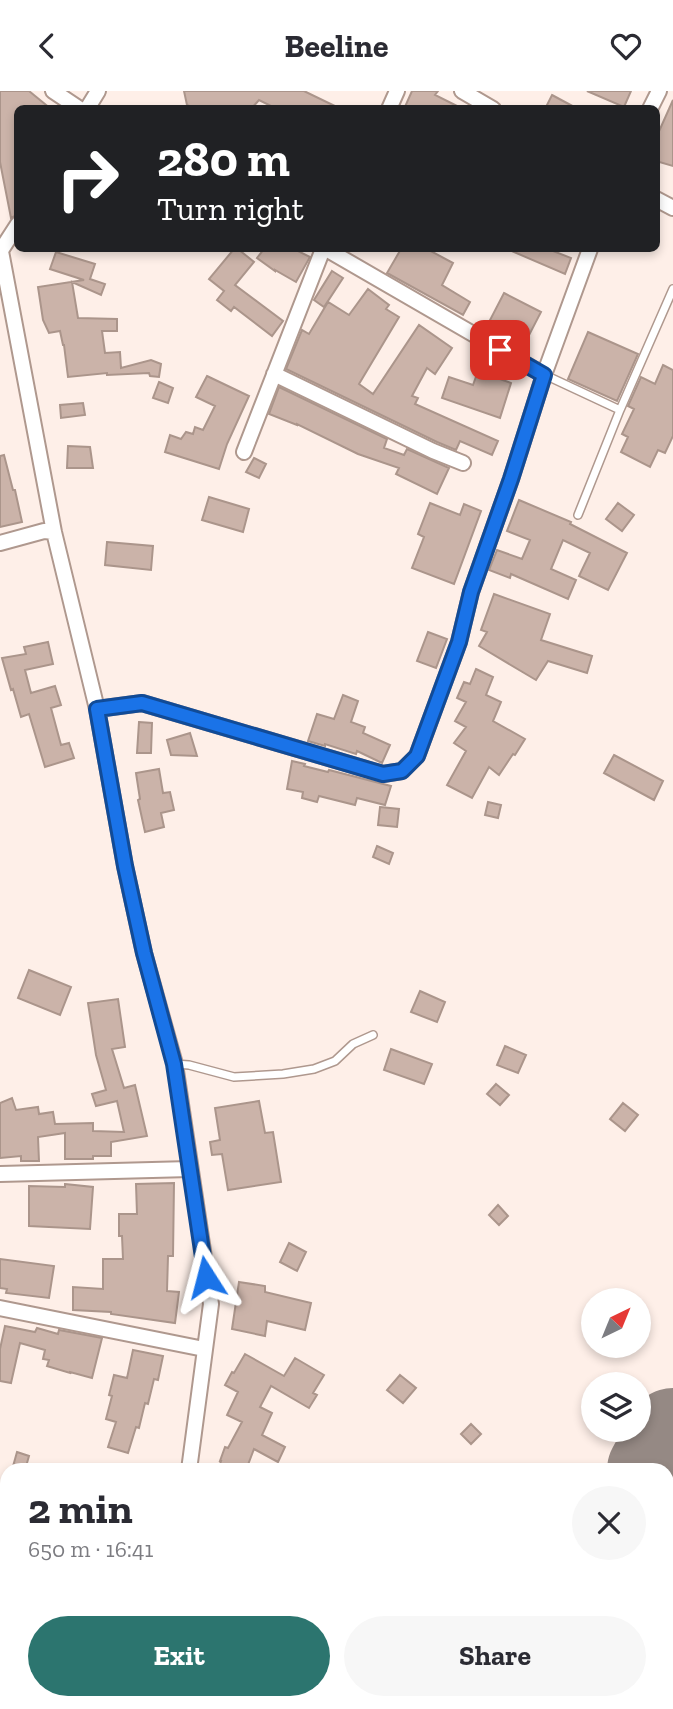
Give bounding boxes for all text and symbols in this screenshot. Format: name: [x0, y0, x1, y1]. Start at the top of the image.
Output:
icon: back: [28, 27, 66, 65]
text: Beeline: [285, 27, 388, 65]
icon: heart: [607, 27, 645, 65]
text: 280 m: [157, 130, 290, 189]
icon: right: [42, 133, 133, 224]
text: Turn right: [157, 190, 304, 228]
pin: [470, 320, 530, 380]
icon: arrive: [481, 331, 519, 369]
position arrow: [169, 1240, 243, 1314]
north arrow: [581, 1288, 651, 1358]
map controls: [581, 1288, 651, 1442]
button: layers: [581, 1372, 651, 1442]
text: 2 min: [28, 1483, 133, 1534]
button: close: [572, 1486, 646, 1560]
text: 650 m · 16:41: [28, 1535, 153, 1563]
button: Exit: [28, 1616, 330, 1696]
button: Share: [344, 1616, 646, 1696]

